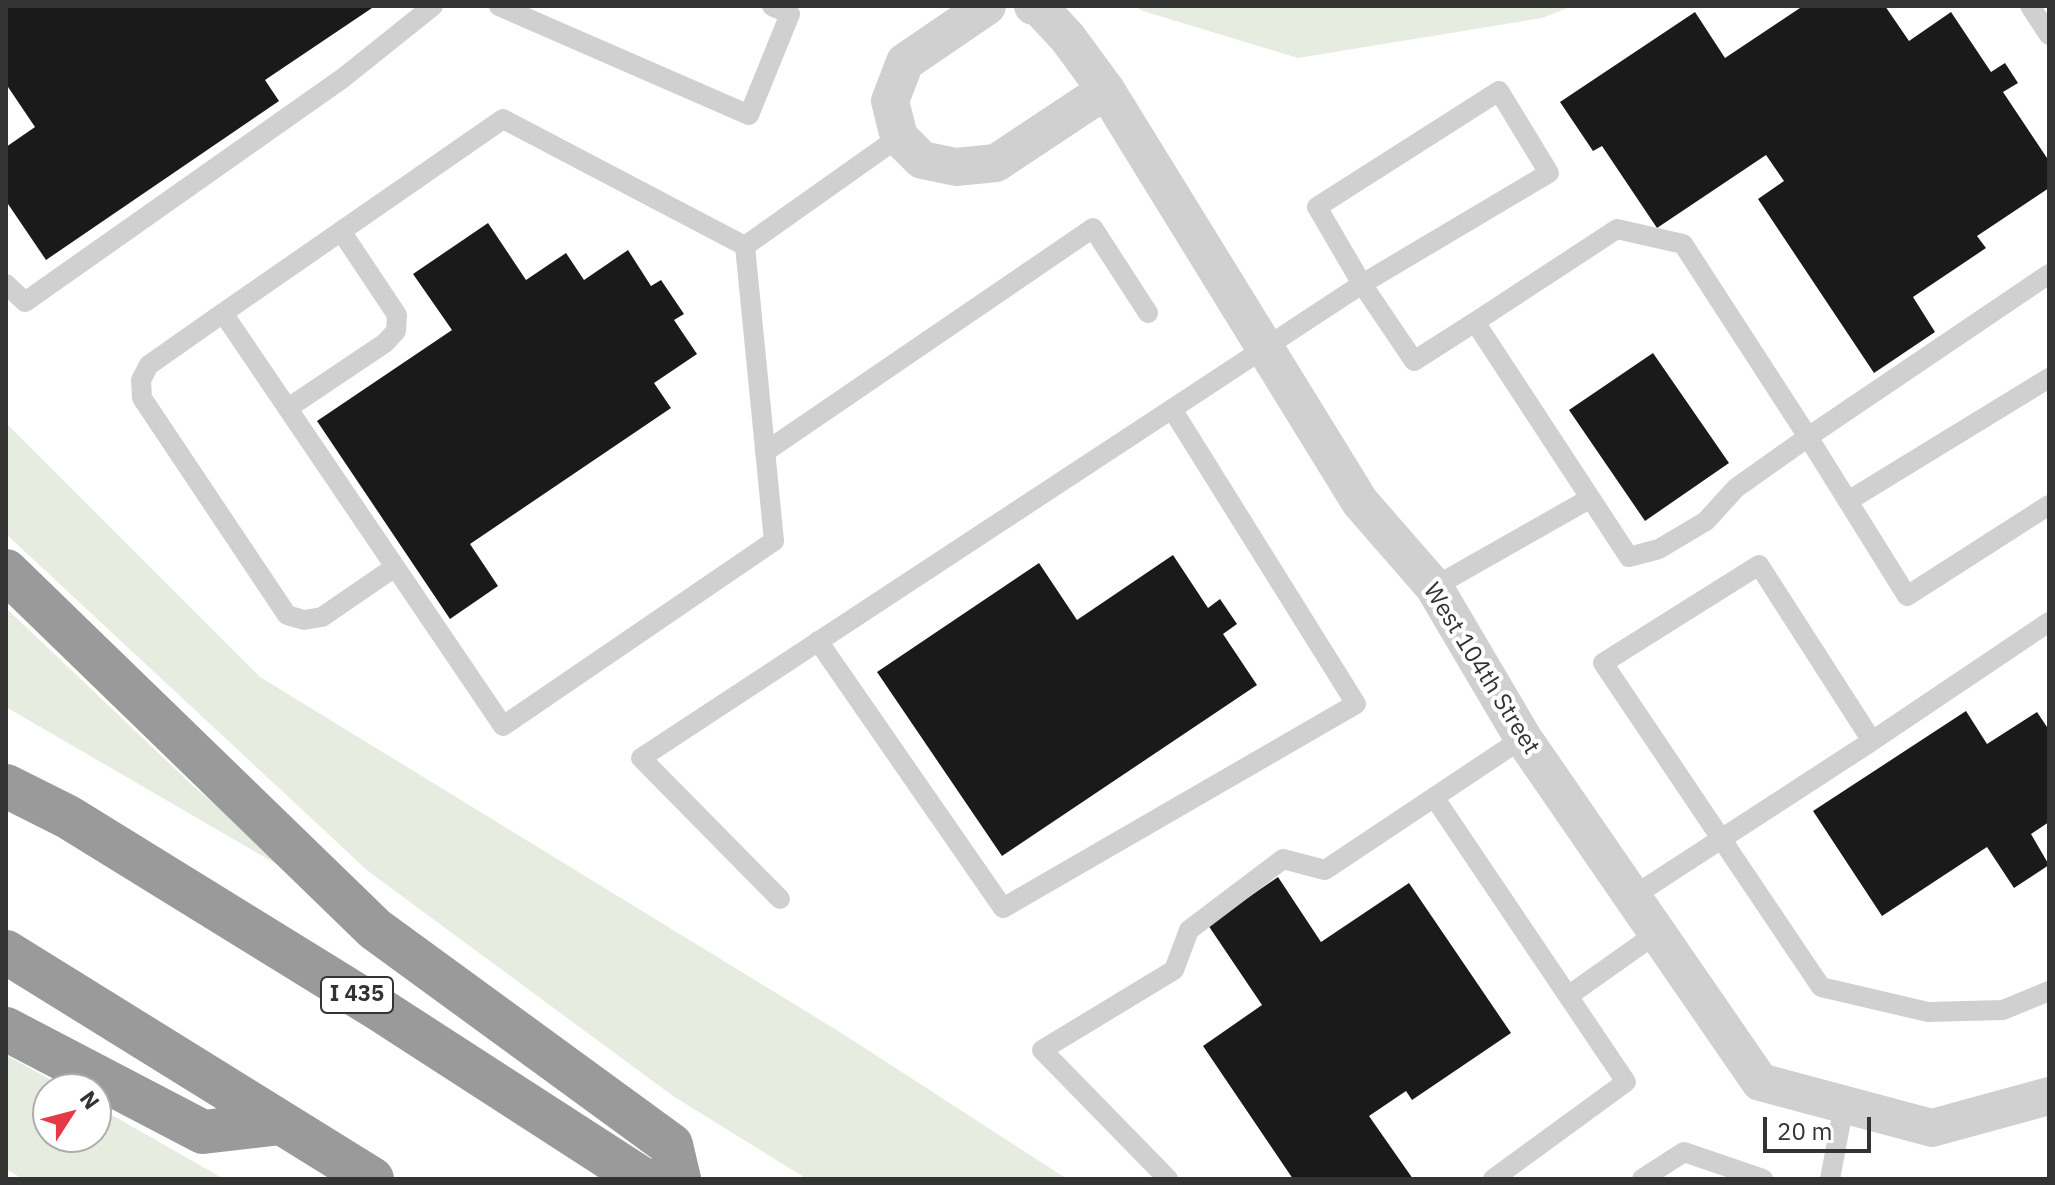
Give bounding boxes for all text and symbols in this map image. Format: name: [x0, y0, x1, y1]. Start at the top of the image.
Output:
street label: West 104th Street: [1417, 578, 1545, 760]
road number: I 435: [321, 977, 393, 1013]
north arrow: [32, 1073, 112, 1153]
text: N: [74, 1085, 107, 1115]
scale bar: [1767, 1101, 1875, 1151]
text: 20 m: [1777, 1115, 1832, 1147]

